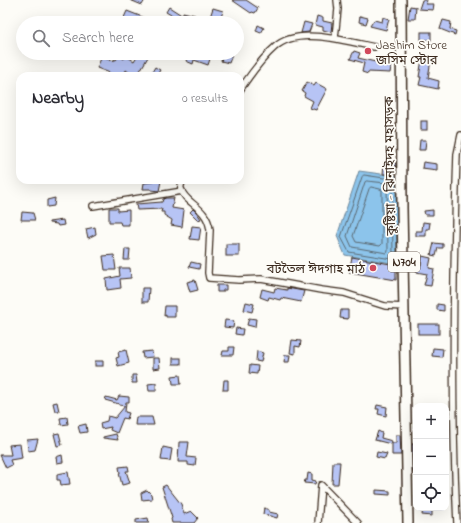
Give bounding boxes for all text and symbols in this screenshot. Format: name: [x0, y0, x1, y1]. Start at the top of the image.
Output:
search box: [16, 16, 244, 60]
icon: search: [30, 27, 52, 49]
text: Search here: [62, 27, 134, 49]
place label: Jashim Store জসিম স্টোর: [375, 36, 447, 70]
marker: Jashim Store জসিম স্টোর: [363, 46, 373, 56]
text: Nearby: [32, 86, 84, 111]
text: 0 results: [182, 89, 228, 108]
street label: কুষ্টিয়া - ঝিনাইদহ মহাসড়ক: [380, 96, 401, 237]
road number: N704: [388, 252, 420, 272]
place label: বটতৈল ঈদগাহ মাঠ: [266, 260, 366, 279]
marker: বটতৈল ঈদগাহ মাঠ: [368, 263, 378, 273]
map controls: [413, 403, 449, 511]
button: +: [413, 403, 449, 439]
button: −: [413, 439, 449, 475]
button: locate: [413, 475, 449, 511]

